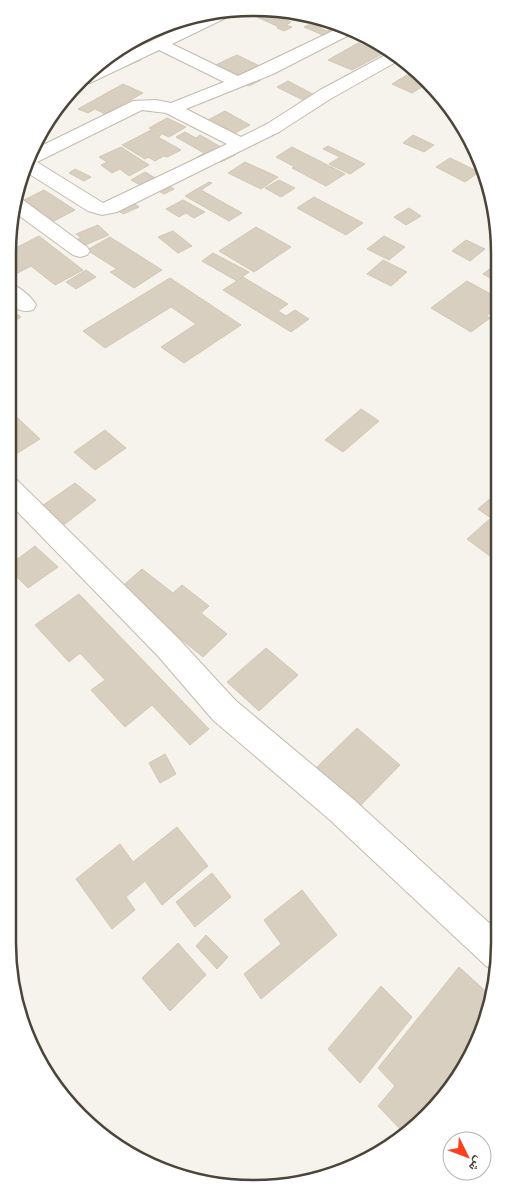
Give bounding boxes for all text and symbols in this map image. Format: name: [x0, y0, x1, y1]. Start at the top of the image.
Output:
north arrow: [442, 1131, 492, 1181]
text: ش: [465, 1153, 488, 1176]

